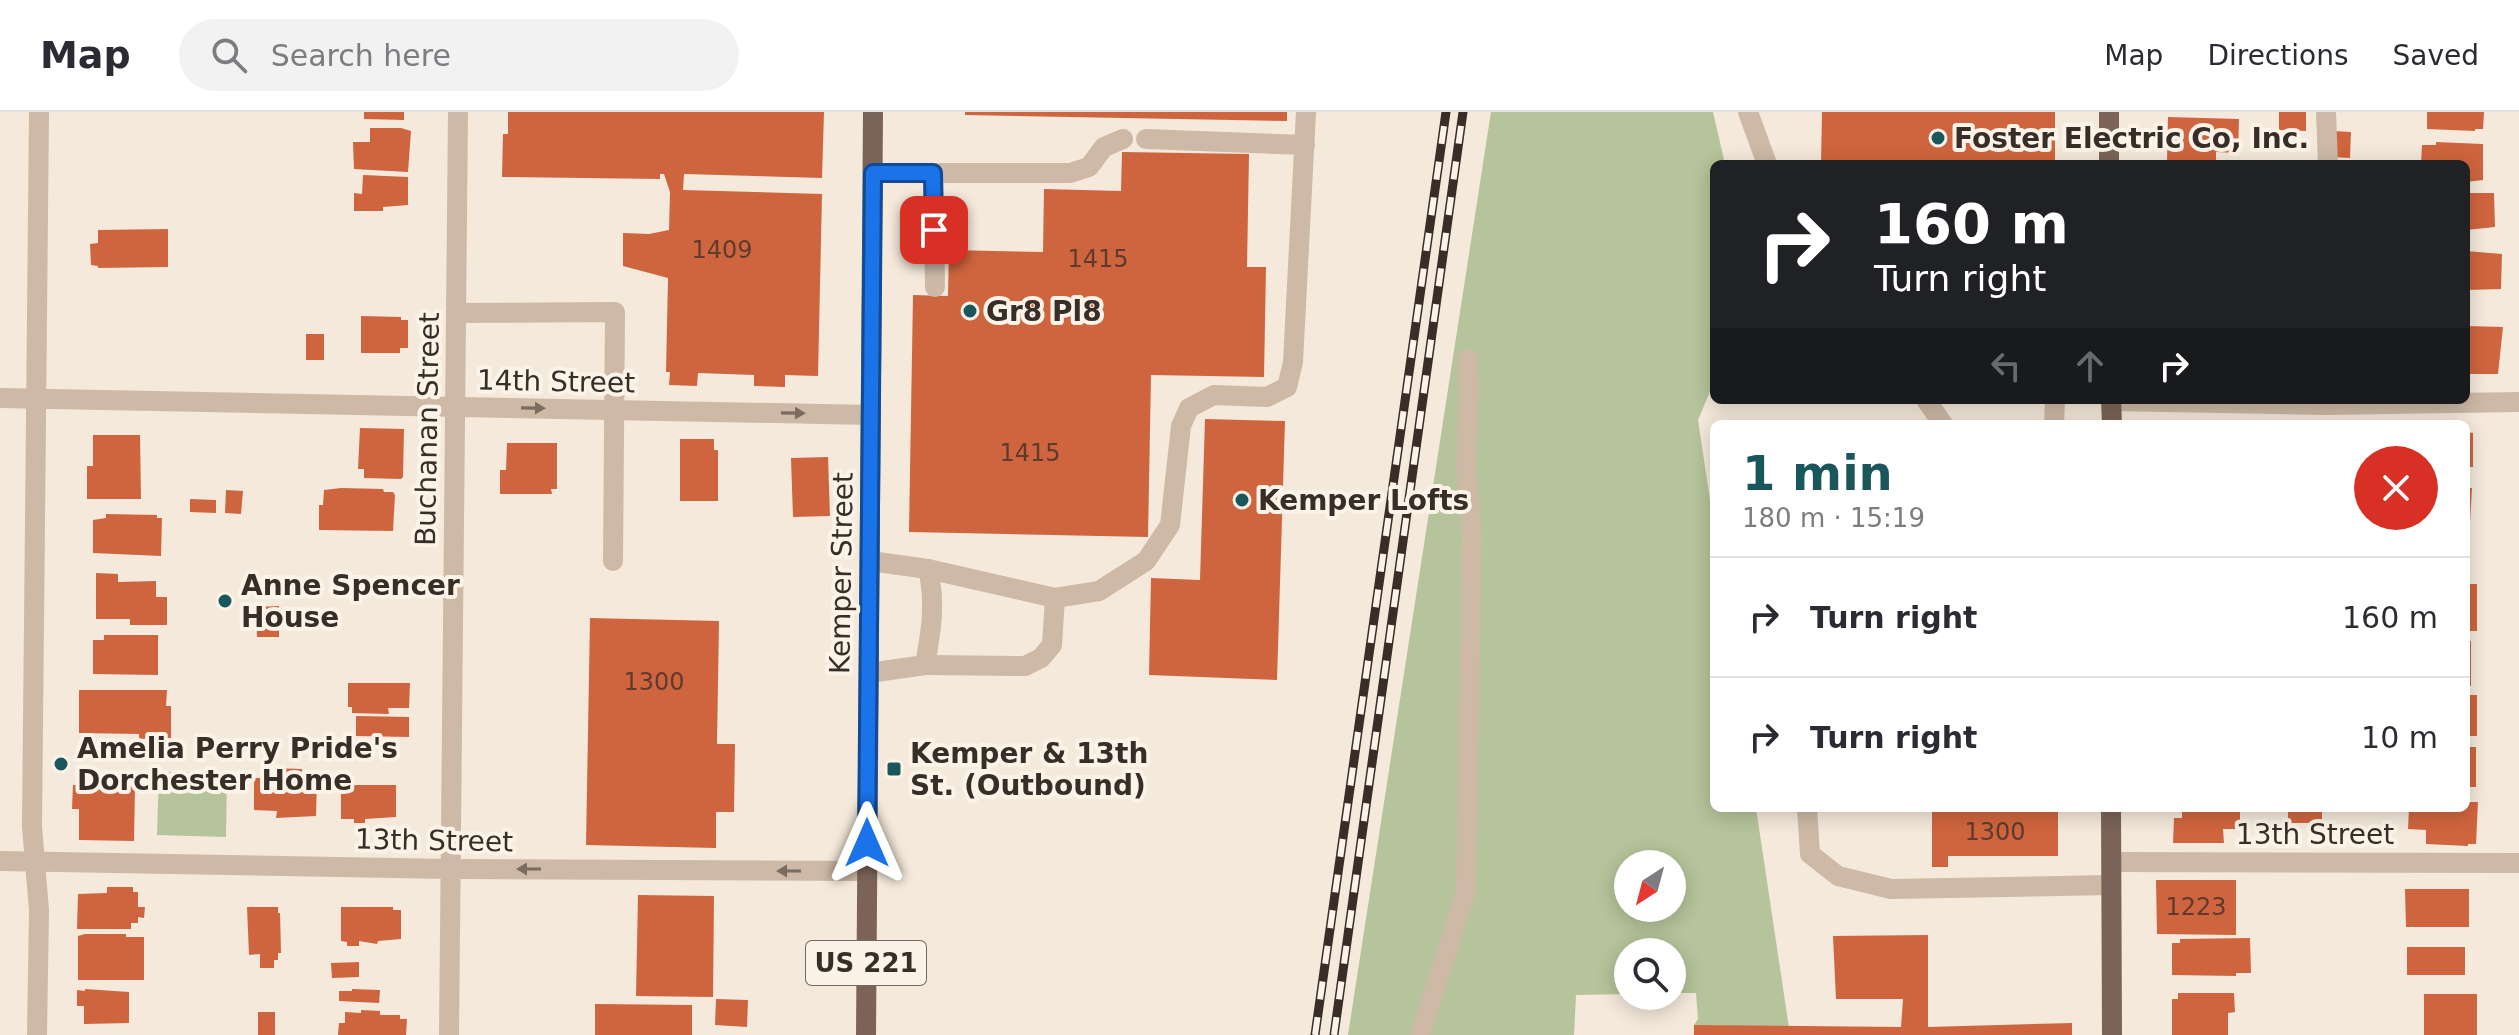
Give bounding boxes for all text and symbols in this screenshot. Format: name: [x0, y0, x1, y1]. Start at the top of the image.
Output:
search box: [179, 19, 739, 91]
text: Map: [40, 33, 131, 77]
icon: search: [207, 33, 251, 77]
text: Search here: [271, 38, 451, 73]
text: Map: [2104, 39, 2163, 72]
text: Directions: [2207, 39, 2348, 72]
text: Saved: [2392, 39, 2479, 72]
place label: Foster Electric Co, Inc.: [1954, 122, 2309, 155]
marker: Foster Electric Co, Inc.: [1929, 129, 1947, 147]
text: 160 m: [1874, 191, 2069, 256]
icon: right: [1742, 192, 1846, 296]
pin: [900, 196, 968, 264]
icon: arrive: [912, 208, 956, 252]
house number: 1409: [691, 236, 753, 264]
house number: 1415: [1067, 245, 1129, 273]
text: Turn right: [1874, 258, 2046, 299]
place label: Gr8 Pl8: [986, 295, 1102, 328]
marker: Gr8 Pl8: [961, 302, 979, 320]
street label: Buchanan Street: [409, 312, 446, 546]
icon: left: [1984, 344, 2028, 388]
icon: ahead: [2068, 344, 2112, 388]
icon: right: [2152, 344, 2196, 388]
street label: 14th Street: [477, 364, 635, 399]
one-way arrow: [521, 402, 546, 415]
one-way arrow: [781, 407, 806, 419]
house number: 1415: [999, 439, 1061, 467]
text: 1 min: [1742, 445, 1893, 501]
button: close: [2354, 446, 2438, 530]
street label: Kemper Street: [823, 472, 860, 674]
place label: Kemper Lofts: [1258, 484, 1469, 517]
marker: Kemper Lofts: [1233, 491, 1251, 509]
text: 180 m · 15:19: [1742, 503, 1925, 533]
place label: Anne Spencer House: [241, 569, 460, 634]
marker: Anne Spencer House: [216, 592, 234, 610]
icon: right: [1742, 595, 1786, 639]
text: Turn right: [1810, 600, 1977, 635]
text: 160 m: [2342, 600, 2438, 635]
house number: 1300: [623, 668, 685, 696]
icon: right: [1742, 715, 1786, 759]
text: Turn right: [1810, 720, 1977, 755]
text: 10 m: [2361, 720, 2438, 755]
place label: Amelia Perry Pride's Dorchester Home: [77, 732, 398, 797]
place label: Kemper & 13th St. (Outbound): [910, 737, 1148, 802]
marker: Amelia Perry Pride's Dorchester Home: [52, 755, 70, 773]
marker: Kemper & 13th St. (Outbound): [885, 760, 903, 778]
position arrow: [825, 801, 909, 885]
house number: 1300: [1964, 818, 2026, 846]
street label: 13th Street: [2236, 818, 2394, 851]
street label: 13th Street: [355, 823, 513, 858]
north arrow: [1614, 850, 1686, 922]
map controls: [1614, 850, 1686, 1010]
one-way arrow: [516, 863, 541, 875]
one-way arrow: [776, 865, 801, 877]
house number: 1223: [2165, 893, 2227, 921]
button: search: [1614, 938, 1686, 1010]
road number: US 221: [806, 941, 926, 985]

